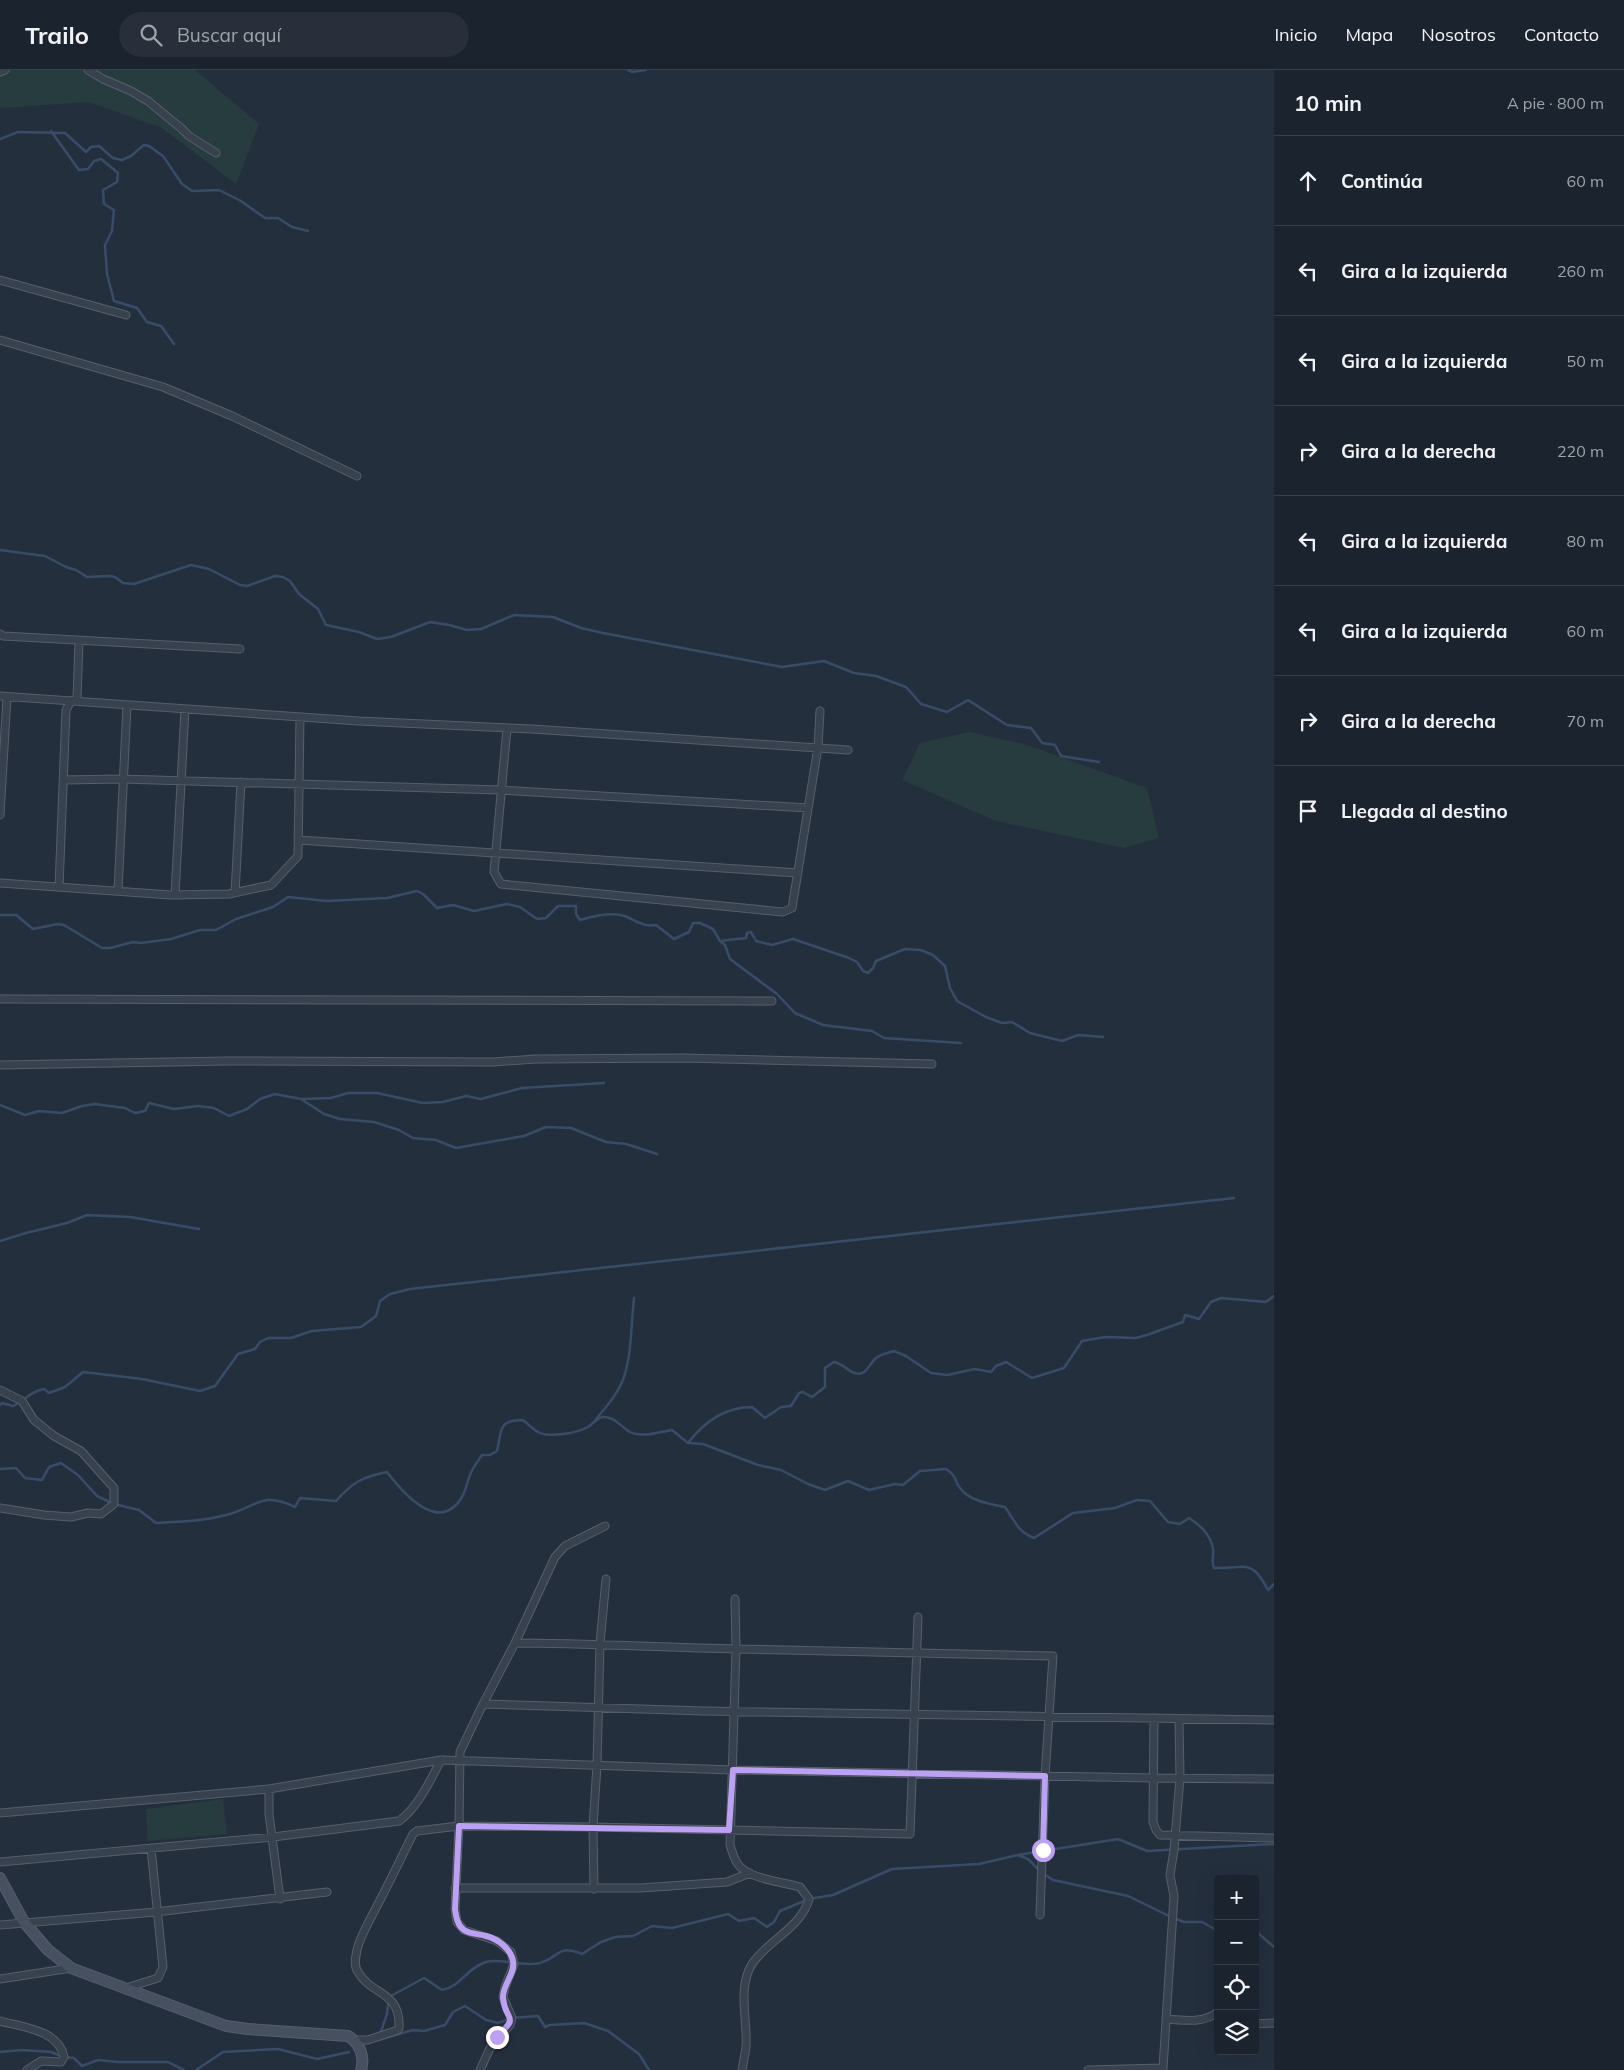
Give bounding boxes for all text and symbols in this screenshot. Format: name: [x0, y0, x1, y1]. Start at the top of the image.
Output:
search box: [119, 12, 469, 57]
text: Trailo: [25, 20, 89, 50]
icon: search: [137, 21, 165, 49]
text: Buscar aquí: [177, 23, 281, 47]
text: Inicio: [1274, 23, 1317, 46]
text: Mapa: [1345, 23, 1393, 46]
text: Nosotros: [1421, 23, 1496, 46]
text: Contacto: [1524, 23, 1599, 46]
text: 10 min: [1294, 90, 1362, 116]
text: A pie · 800 m: [1507, 93, 1604, 113]
icon: ahead: [1294, 167, 1322, 195]
text: Continúa: [1341, 169, 1423, 193]
text: 60 m: [1567, 171, 1604, 191]
icon: left: [1294, 257, 1322, 285]
text: Gira a la izquierda: [1341, 259, 1507, 283]
text: 260 m: [1557, 261, 1604, 281]
icon: left: [1294, 347, 1322, 375]
text: Gira a la izquierda: [1341, 349, 1507, 373]
text: 50 m: [1567, 351, 1604, 371]
icon: right: [1294, 437, 1322, 465]
text: Gira a la derecha: [1341, 439, 1496, 463]
text: 220 m: [1557, 441, 1604, 461]
icon: left: [1294, 527, 1322, 555]
text: Gira a la izquierda: [1341, 529, 1507, 553]
text: 80 m: [1567, 531, 1604, 551]
icon: left: [1294, 617, 1322, 645]
text: Gira a la izquierda: [1341, 619, 1507, 643]
text: 60 m: [1567, 621, 1604, 641]
icon: right: [1294, 707, 1322, 735]
text: Gira a la derecha: [1341, 709, 1496, 733]
text: 70 m: [1567, 711, 1604, 731]
icon: arrive: [1294, 797, 1322, 825]
text: Llegada al destino: [1341, 799, 1508, 823]
route start: [1032, 1839, 1055, 1862]
map controls: [1214, 1875, 1259, 2055]
button: +: [1214, 1875, 1259, 1920]
button: −: [1214, 1920, 1259, 1965]
button: locate: [1214, 1965, 1259, 2010]
button: layers: [1214, 2010, 1259, 2055]
route end: [486, 2026, 509, 2049]

